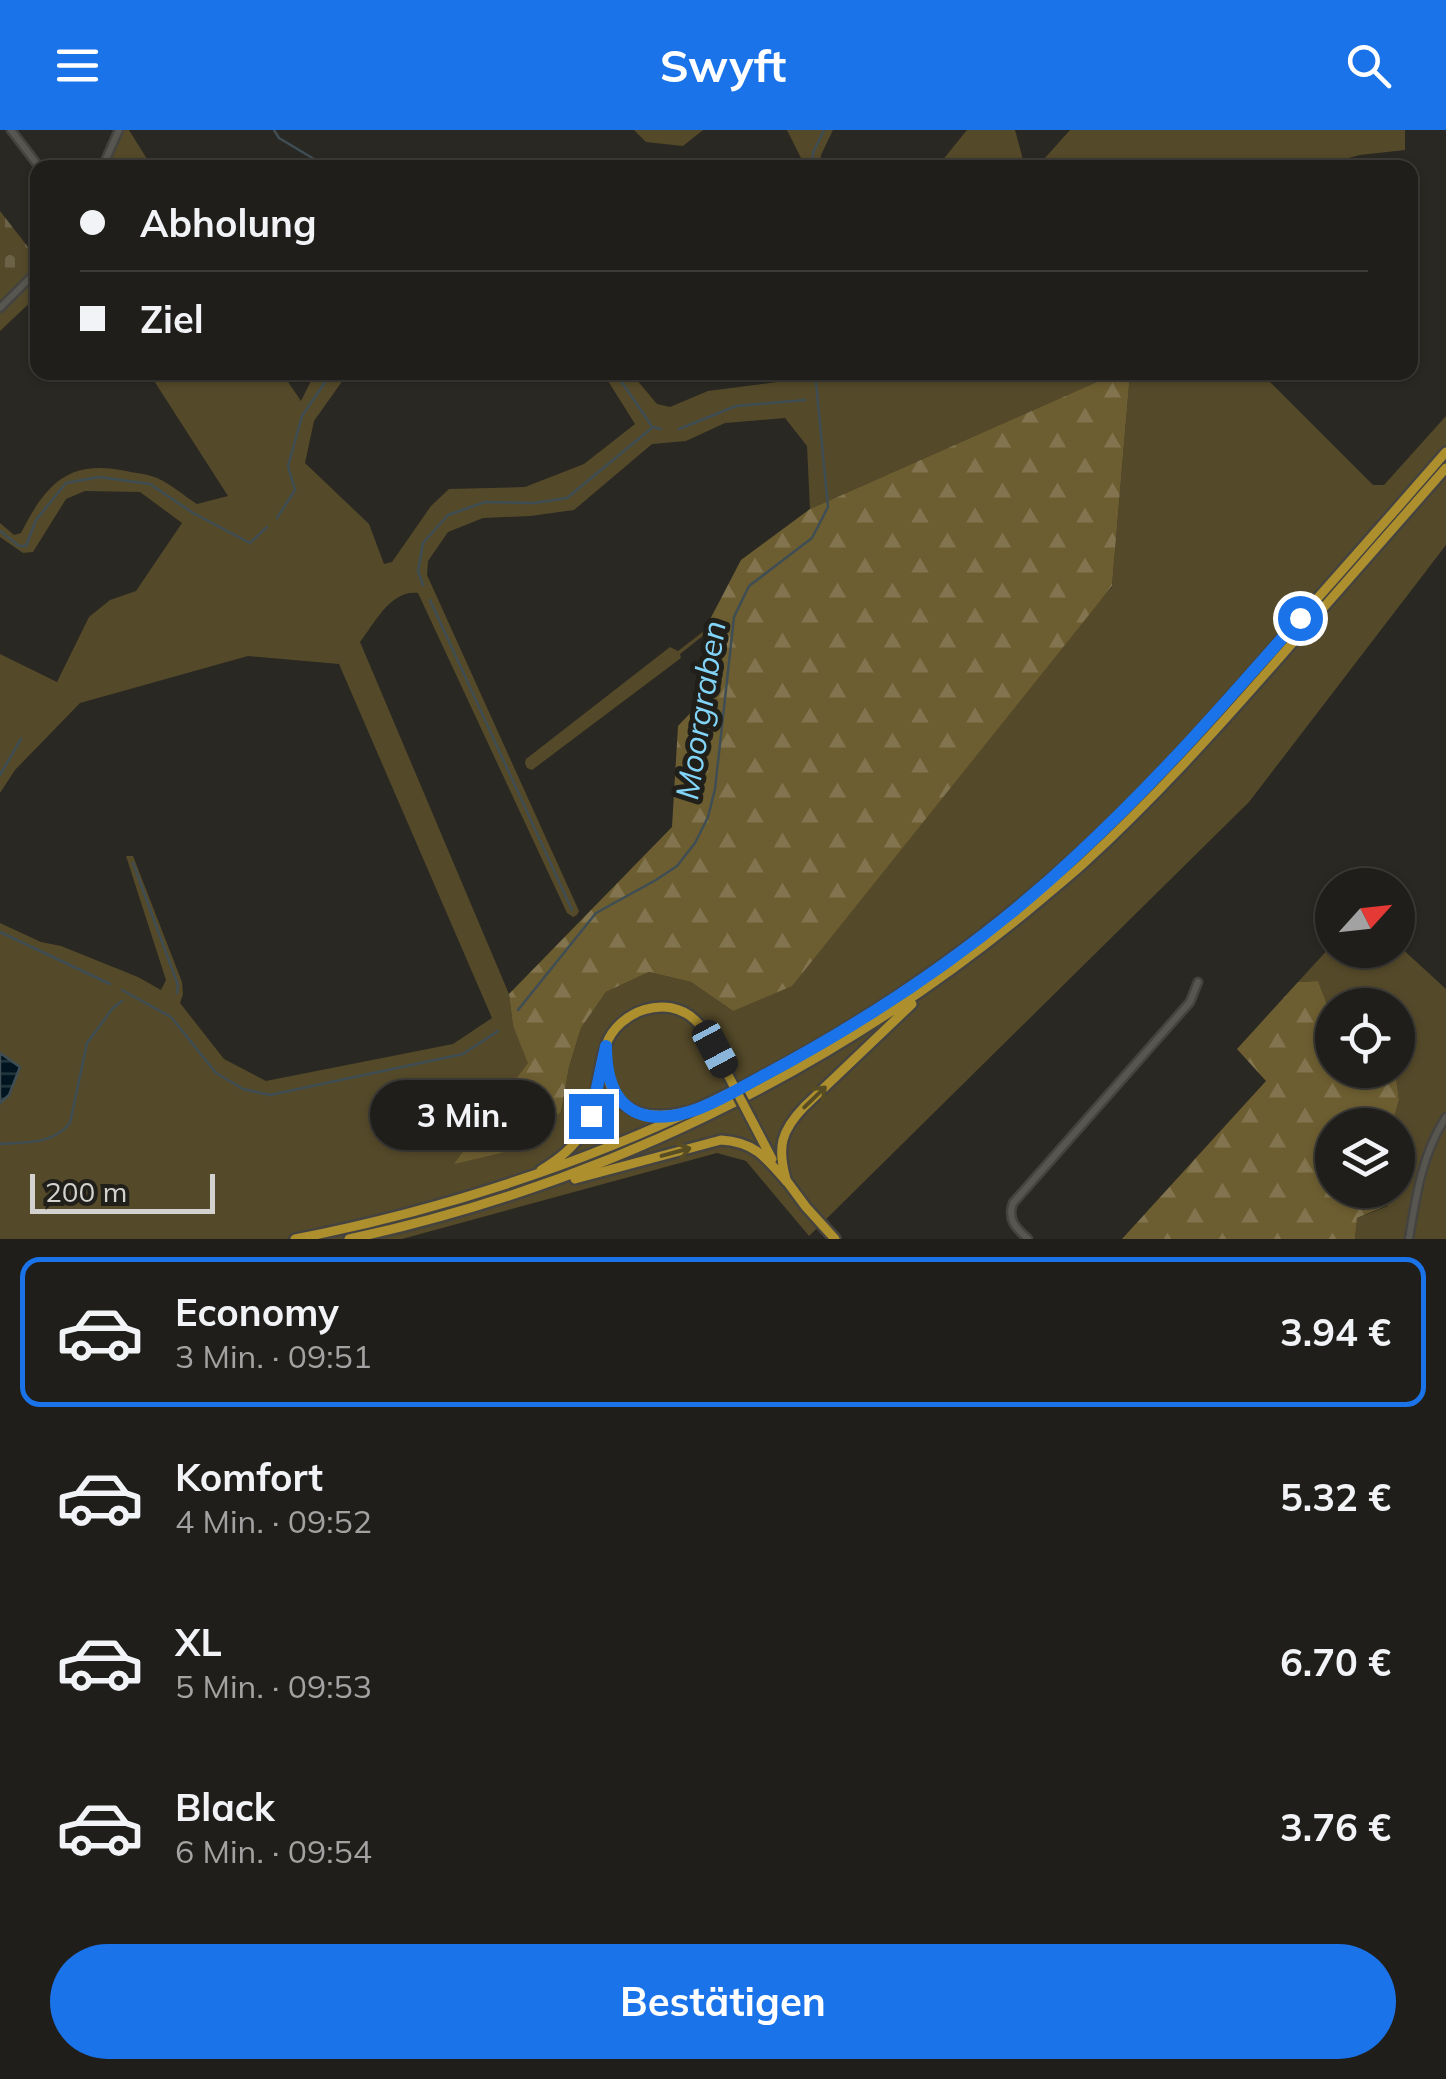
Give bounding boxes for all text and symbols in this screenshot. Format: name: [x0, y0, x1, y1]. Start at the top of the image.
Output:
text: Swyft: [660, 37, 786, 93]
icon: menu: [50, 38, 105, 93]
icon: search: [1341, 38, 1396, 93]
text: Abholung: [140, 199, 317, 247]
text: Ziel: [140, 295, 204, 343]
route start: [1278, 596, 1323, 641]
water label: Moorgraben: [666, 618, 734, 802]
north arrow: [1315, 868, 1415, 968]
map controls: [1315, 868, 1415, 1208]
button: locate: [1315, 988, 1415, 1088]
car: [688, 1015, 742, 1083]
callout: 3 Min.: [371, 1081, 556, 1151]
one-way arrow: [802, 1085, 826, 1109]
route end: [569, 1094, 614, 1139]
text: 3 Min.: [417, 1095, 508, 1135]
button: layers: [1315, 1108, 1415, 1208]
one-way arrow: [660, 1141, 691, 1160]
scale bar: [30, 1169, 215, 1214]
text: 200 m: [45, 1174, 127, 1209]
icon: car: [55, 1287, 145, 1377]
text: Economy: [175, 1288, 339, 1336]
text: 3.94 €: [1280, 1308, 1391, 1356]
text: 3 Min. · 09:51: [175, 1336, 372, 1376]
icon: car: [55, 1452, 145, 1542]
text: Komfort: [175, 1453, 323, 1501]
text: 5.32 €: [1280, 1473, 1391, 1521]
text: 4 Min. · 09:52: [175, 1501, 372, 1541]
icon: car: [55, 1617, 145, 1707]
text: XL: [175, 1618, 222, 1666]
text: 6.70 €: [1280, 1638, 1391, 1686]
text: 5 Min. · 09:53: [175, 1666, 372, 1706]
icon: car: [55, 1782, 145, 1872]
text: Black: [175, 1783, 275, 1831]
text: 3.76 €: [1280, 1803, 1391, 1851]
text: 6 Min. · 09:54: [175, 1831, 372, 1871]
button: Bestätigen: [50, 1944, 1396, 2059]

